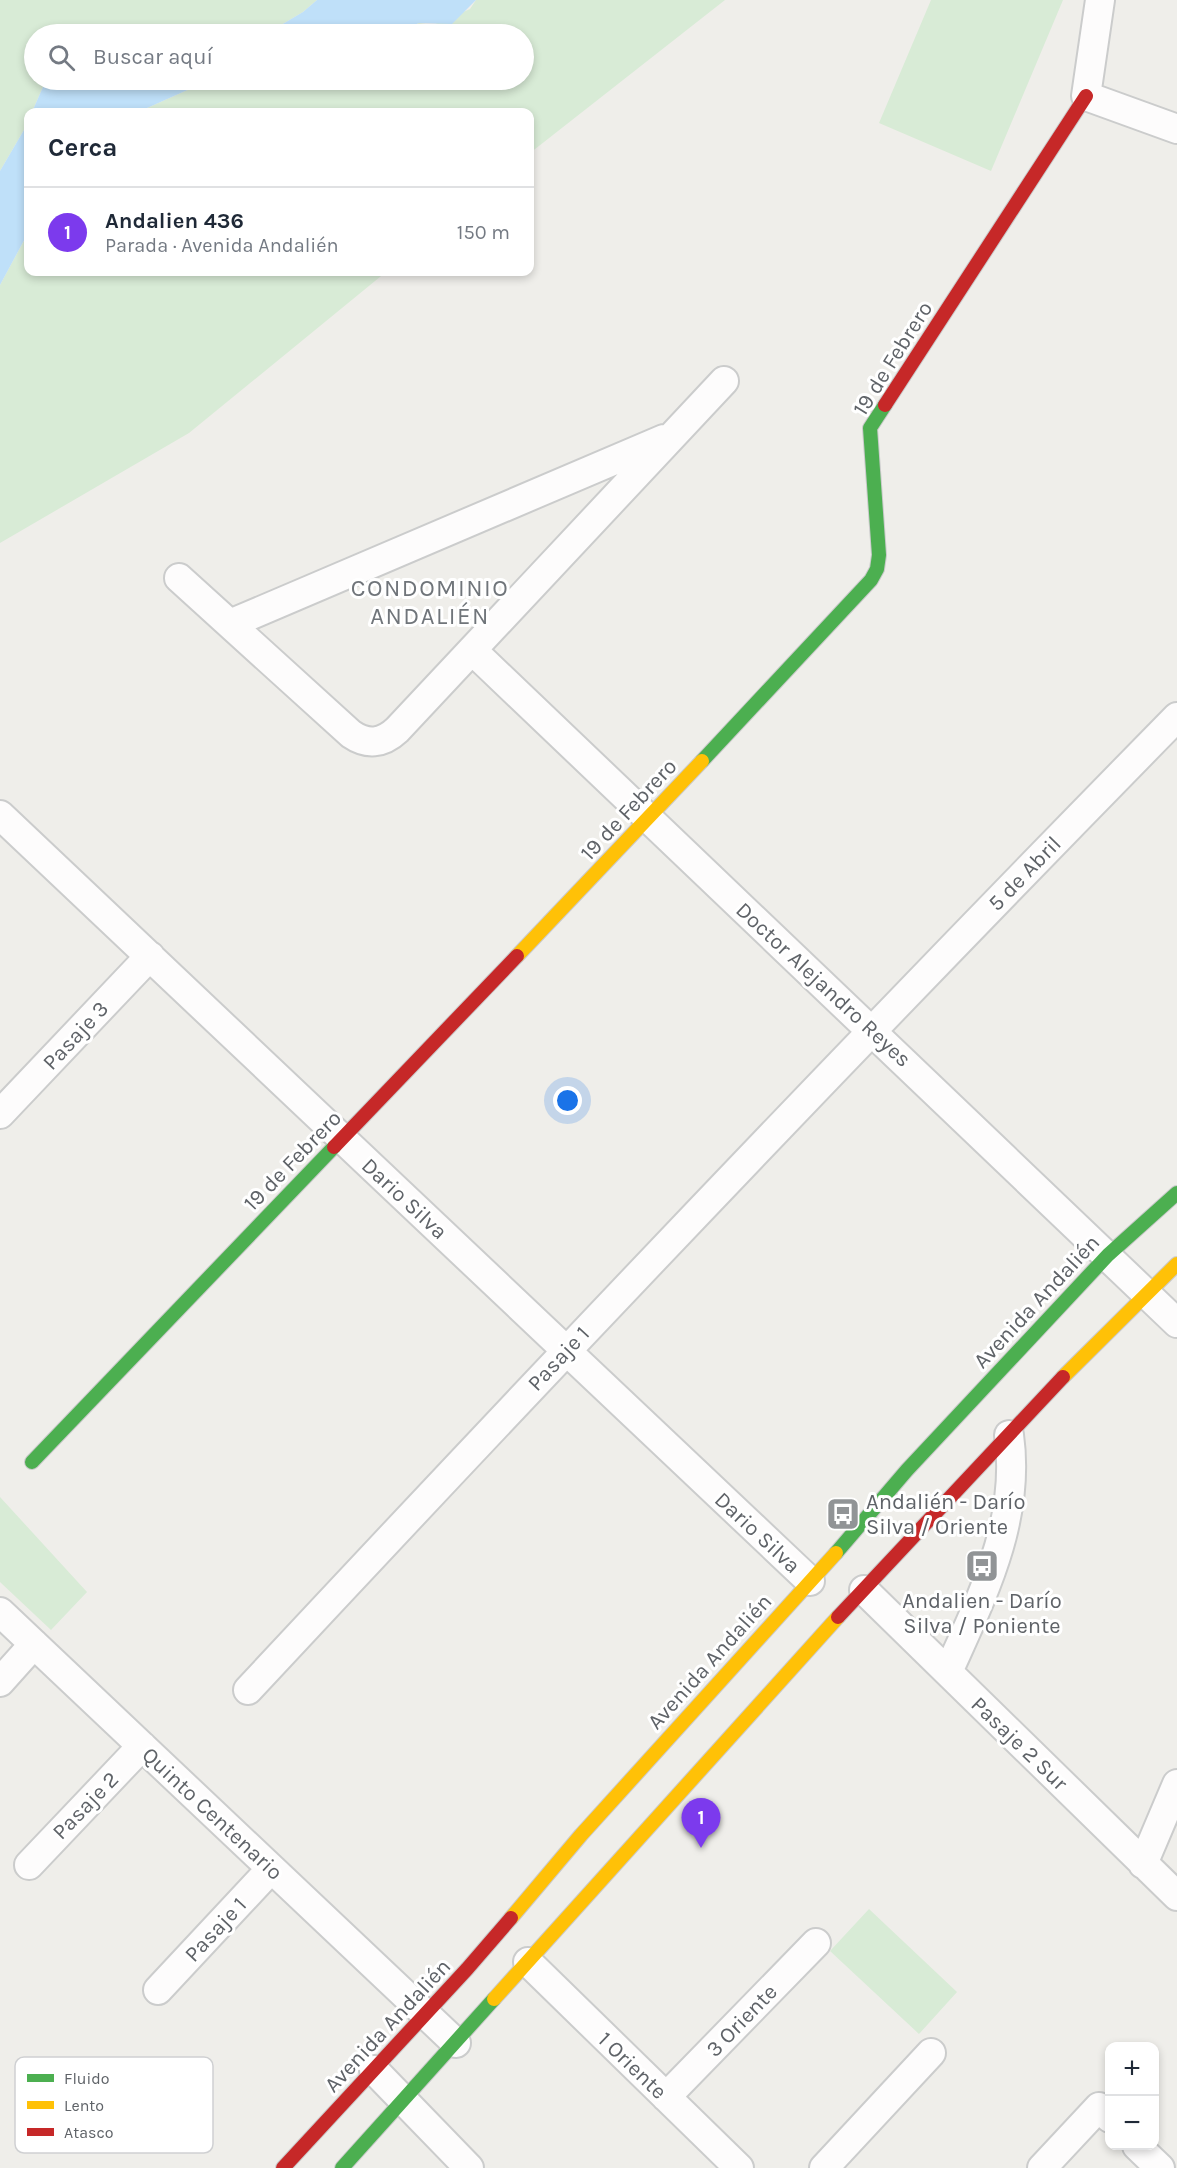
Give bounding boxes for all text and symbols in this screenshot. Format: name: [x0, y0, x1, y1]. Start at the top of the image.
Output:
search box: [24, 24, 534, 90]
icon: search: [45, 41, 78, 74]
text: Buscar aquí: [93, 44, 213, 70]
text: Cerca: [48, 132, 117, 163]
text: Andalien 436: [105, 208, 244, 234]
text: 1: [64, 221, 71, 244]
text: 150 m: [457, 221, 510, 244]
text: Parada · Avenida Andalién: [105, 234, 339, 257]
street label: 19 de Febrero: [848, 297, 938, 420]
district label: CONDOMINIO ANDALIÉN: [351, 574, 509, 630]
street label: 19 de Febrero: [575, 754, 682, 866]
street label: 5 de Abril: [983, 831, 1067, 916]
street label: Doctor Alejandro Reyes: [730, 897, 916, 1073]
street label: Pasaje 3: [37, 996, 114, 1075]
your location: [553, 1086, 582, 1115]
street label: 19 de Febrero: [238, 1105, 347, 1216]
street label: Dario Silva: [356, 1153, 453, 1245]
street label: Avenida Andalién: [968, 1230, 1105, 1374]
street label: Pasaje 1: [522, 1321, 595, 1396]
street label: Dario Silva: [709, 1487, 806, 1579]
place label: Andalién - Darío Silva / Oriente: [866, 1489, 1026, 1540]
bus stop icon: Andalién - Darío Silva / Oriente: [825, 1496, 861, 1532]
bus stop icon: Andalien - Darío Silva / Poniente: [964, 1548, 1000, 1584]
place label: Andalien - Darío Silva / Poniente: [902, 1588, 1062, 1639]
street label: Avenida Andalién: [642, 1589, 777, 1735]
street label: Pasaje 2 Sur: [966, 1691, 1073, 1796]
street label: Quinto Centenario: [137, 1742, 288, 1885]
street label: Pasaje 2: [47, 1766, 124, 1845]
pin: 1: [682, 1798, 720, 1848]
street label: Pasaje 1: [179, 1892, 252, 1967]
street label: Avenida Andalién: [319, 1954, 456, 2098]
street label: 3 Oriente: [701, 1979, 783, 2062]
street label: 1 Oriente: [593, 2027, 672, 2105]
map controls: [1105, 2042, 1159, 2150]
button: +: [1105, 2042, 1159, 2096]
legend: [15, 2057, 213, 2153]
text: Fluido: [64, 2069, 110, 2088]
text: Lento: [64, 2096, 104, 2115]
button: −: [1105, 2096, 1159, 2150]
text: Atasco: [64, 2123, 113, 2142]

